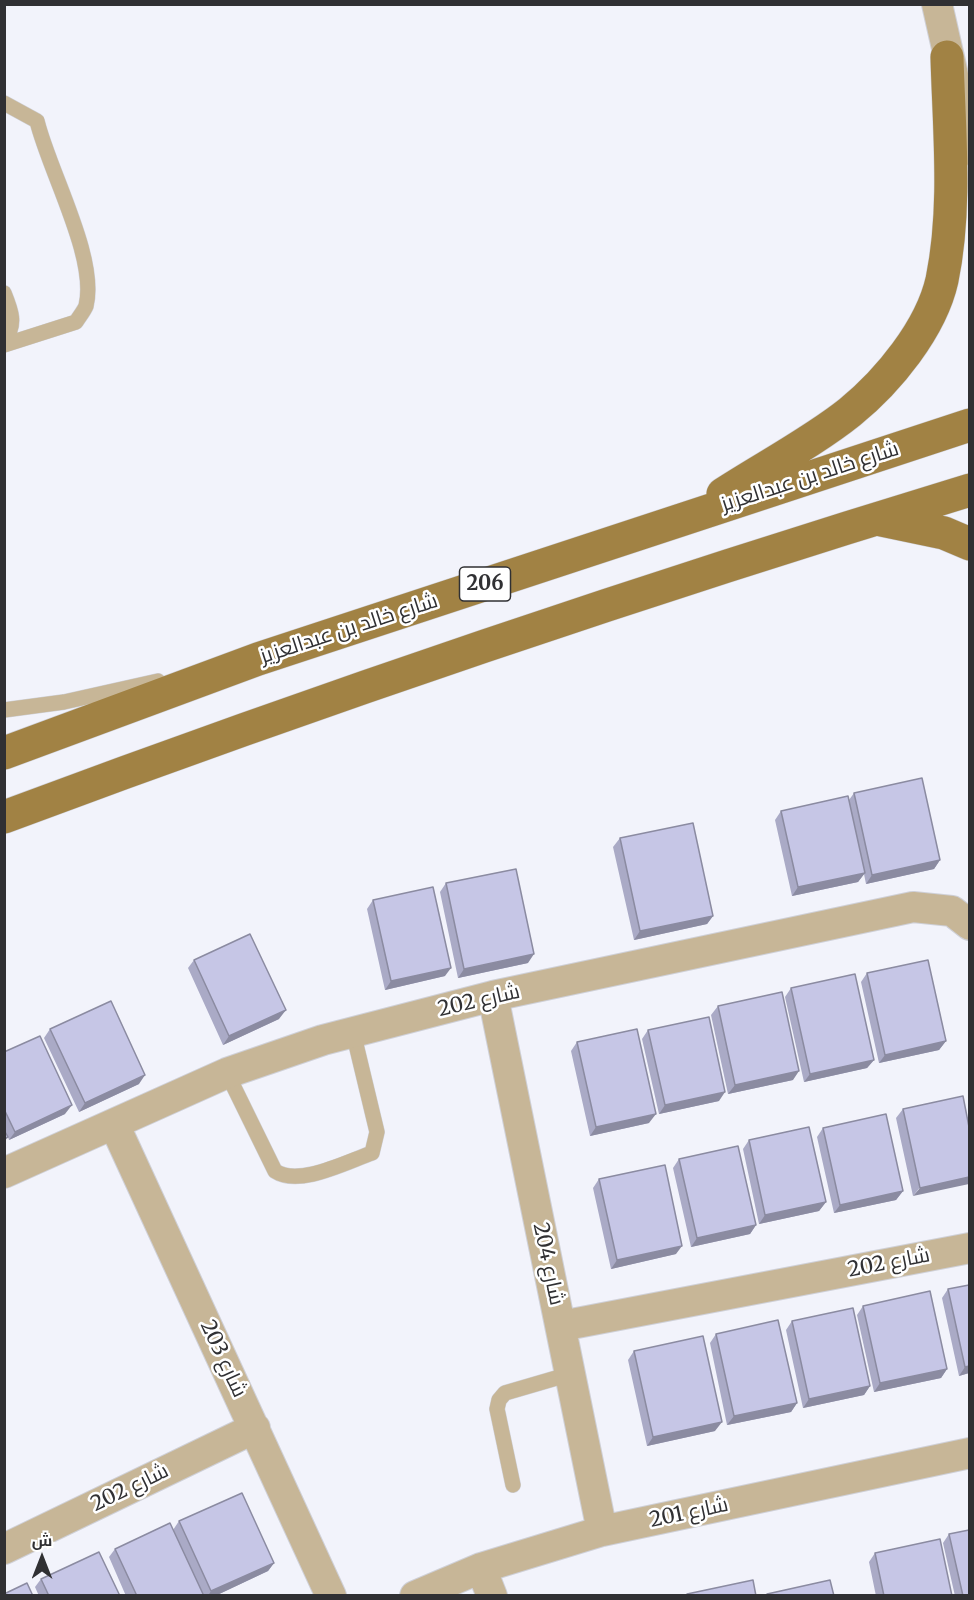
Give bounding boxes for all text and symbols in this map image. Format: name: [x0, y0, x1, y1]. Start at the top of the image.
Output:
street label: شارع خالد بن عبدالعزيز: [718, 436, 902, 518]
road number: 206: [460, 567, 510, 601]
street label: شارع خالد بن عبدالعزيز: [257, 588, 441, 670]
street label: شارع 202: [436, 979, 522, 1023]
street label: شارع 204: [527, 1220, 569, 1308]
street label: شارع 202: [846, 1243, 932, 1283]
street label: شارع 203: [194, 1316, 252, 1402]
street label: شارع 202: [87, 1458, 173, 1518]
street label: شارع 201: [647, 1492, 731, 1534]
north arrow: [12, 1528, 72, 1588]
text: ش: [32, 1530, 52, 1550]

